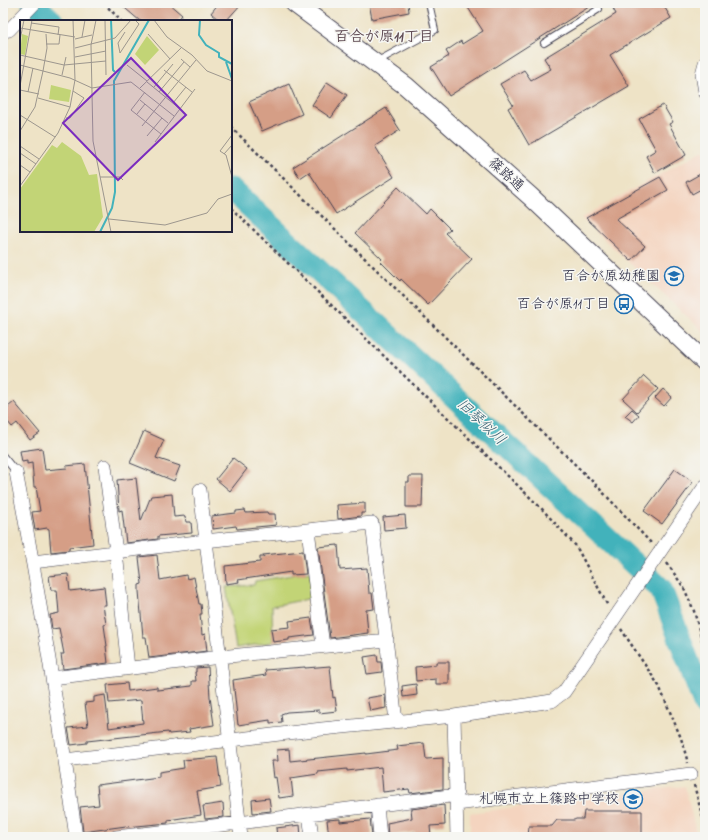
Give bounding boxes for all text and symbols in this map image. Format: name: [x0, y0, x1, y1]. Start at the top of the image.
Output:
inset map: [20, 20, 232, 232]
district label: 百合が原11丁目: [334, 26, 434, 48]
street label: 篠路通: [483, 153, 529, 197]
school or university icon: 百合が原幼稚園: [663, 265, 685, 287]
place label: 百合が原幼稚園: [562, 266, 660, 287]
bus stop icon: 百合が原11丁目: [613, 293, 635, 315]
place label: 百合が原11丁目: [517, 294, 610, 315]
water label: 旧琴似川: [452, 393, 510, 451]
school or university icon: 札幌市立上篠路中学校: [622, 788, 644, 810]
place label: 札幌市立上篠路中学校: [479, 789, 619, 810]

